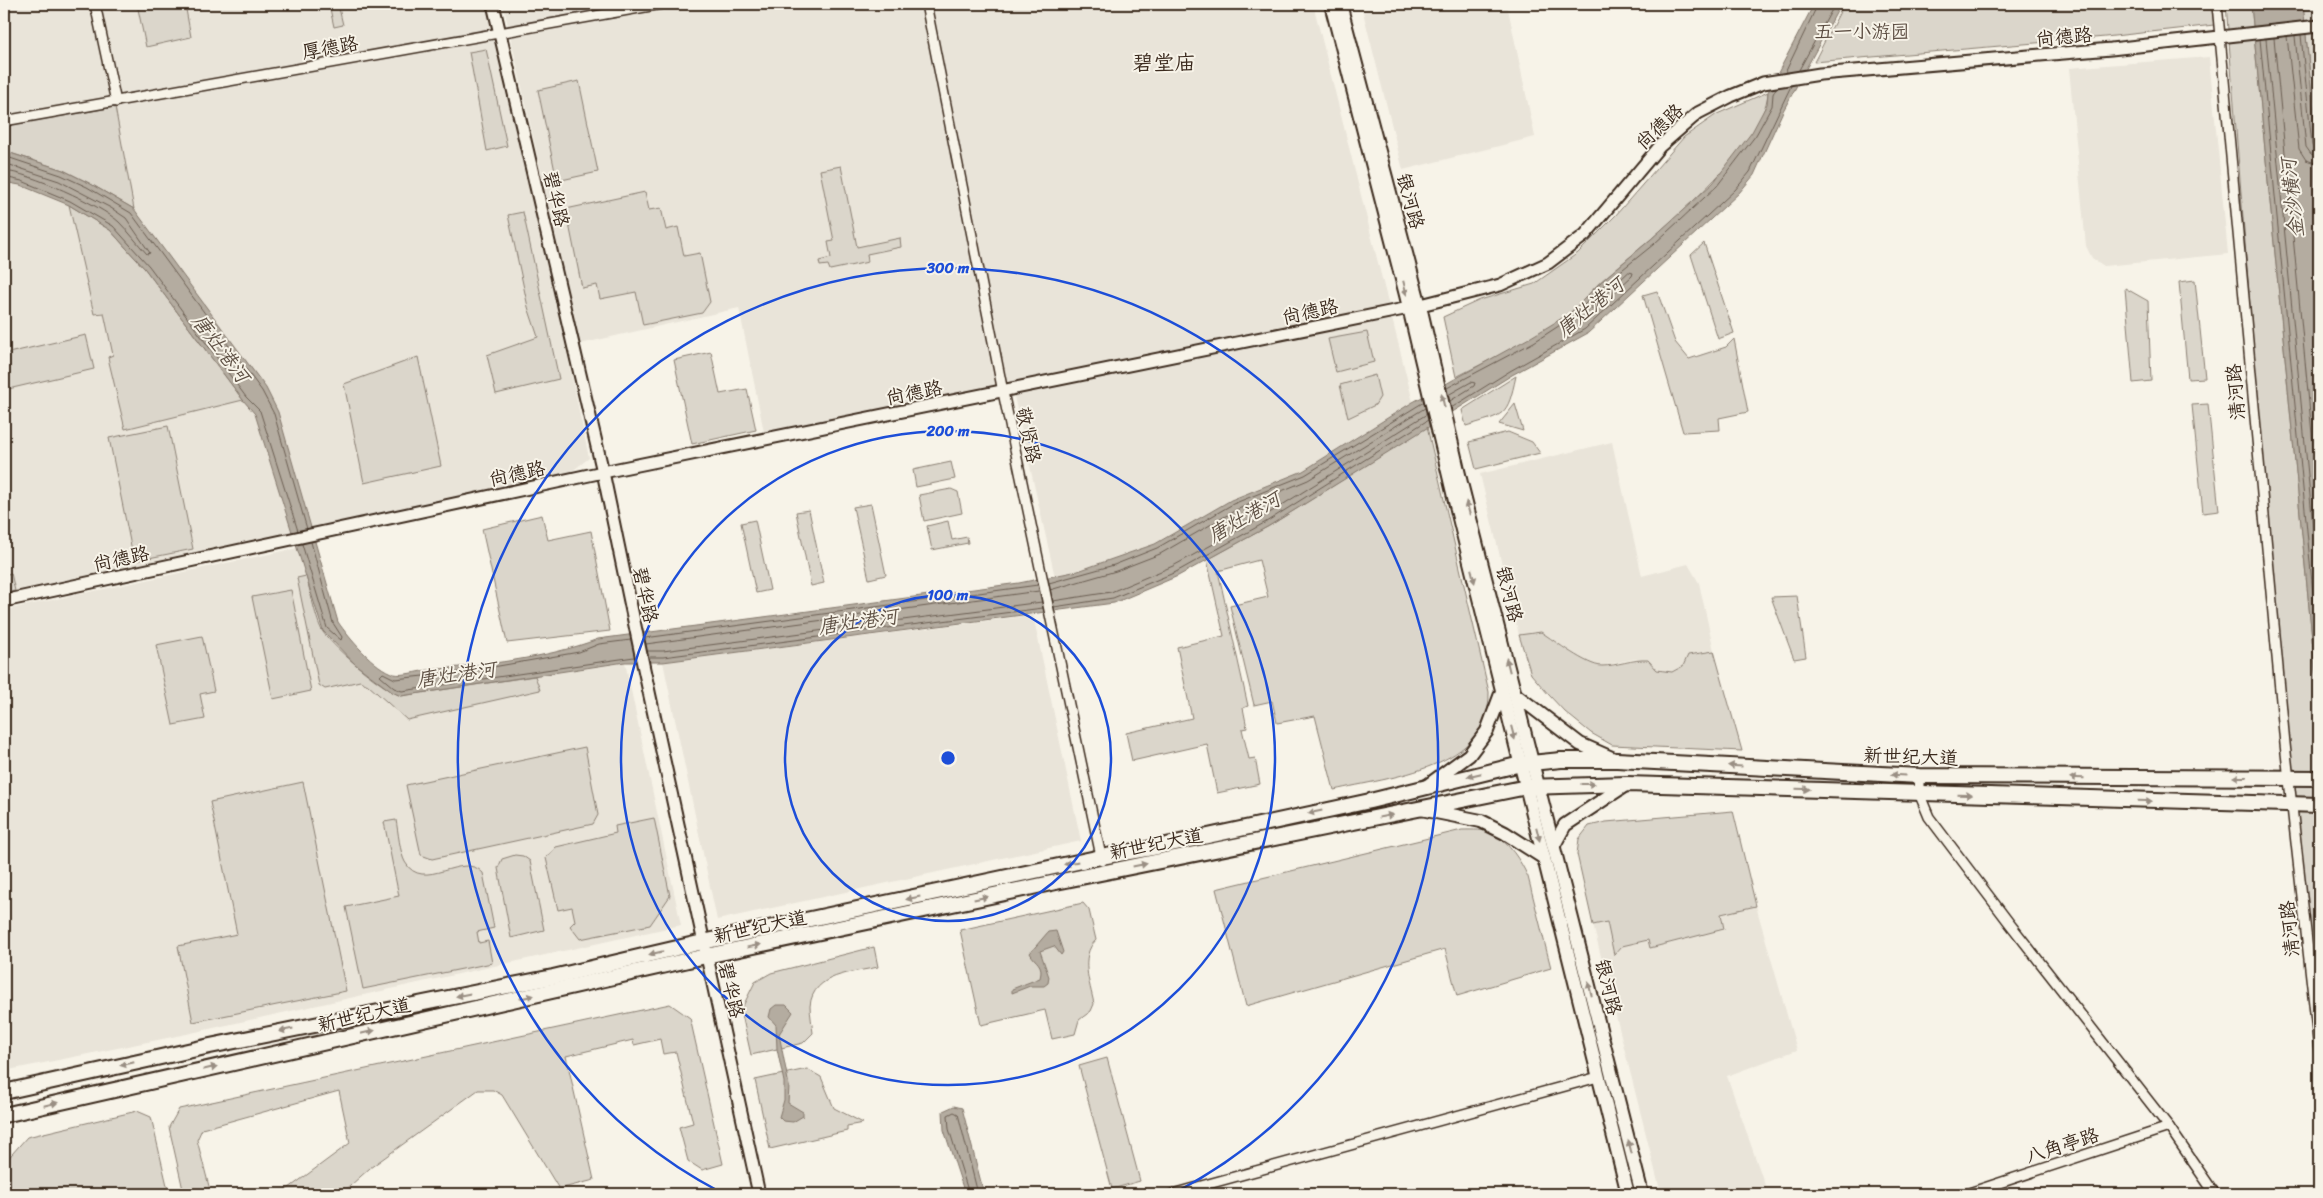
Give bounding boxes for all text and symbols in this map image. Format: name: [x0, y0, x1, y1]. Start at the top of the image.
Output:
park label: 五一小游园: [1814, 15, 1910, 48]
street label: 尚德路: [2034, 18, 2094, 55]
street label: 厚德路: [299, 26, 361, 69]
district label: 碧堂庙: [1133, 44, 1196, 82]
street label: 尚德路: [1627, 95, 1691, 158]
water label: 金沙横河: [2271, 153, 2314, 240]
street label: 碧华路: [534, 168, 579, 231]
street label: 银河路: [1387, 169, 1434, 233]
text: 300 m: [926, 255, 970, 281]
water label: 唐灶港河: [1548, 267, 1635, 346]
one-way arrow: [1401, 281, 1409, 296]
street label: 尚德路: [1279, 289, 1341, 334]
water label: 唐灶港河: [183, 306, 260, 393]
street label: 清河路: [2217, 362, 2254, 422]
street label: 尚德路: [883, 371, 945, 414]
one-way arrow: [1439, 394, 1447, 409]
street label: 敬贤路: [1006, 404, 1051, 466]
text: 200 m: [925, 418, 970, 444]
street label: 尚德路: [486, 451, 548, 496]
water label: 唐灶港河: [1201, 481, 1290, 553]
one-way arrow: [1464, 500, 1472, 516]
street label: 尚德路: [90, 536, 152, 581]
street label: 银河路: [1487, 562, 1532, 626]
street label: 碧华路: [623, 564, 668, 626]
one-way arrow: [1469, 568, 1477, 583]
text: 100 m: [928, 582, 969, 608]
water label: 唐灶港河: [816, 598, 903, 644]
water label: 唐灶港河: [414, 651, 501, 697]
one-way arrow: [1504, 658, 1512, 673]
one-way arrow: [1509, 726, 1517, 741]
street label: 新世纪大道: [1863, 738, 1959, 775]
centre of rings: [939, 749, 957, 767]
one-way arrow: [1727, 762, 1743, 770]
one-way arrow: [1889, 770, 1905, 778]
one-way arrow: [1466, 771, 1481, 779]
one-way arrow: [2069, 774, 2085, 782]
one-way arrow: [2232, 774, 2248, 782]
one-way arrow: [1580, 780, 1596, 788]
one-way arrow: [1795, 785, 1811, 793]
one-way arrow: [1957, 791, 1973, 799]
one-way arrow: [2137, 797, 2153, 805]
one-way arrow: [1308, 808, 1323, 816]
one-way arrow: [1378, 811, 1394, 819]
street label: 新世纪大道: [1106, 818, 1206, 869]
one-way arrow: [1534, 827, 1542, 842]
one-way arrow: [1063, 860, 1079, 868]
one-way arrow: [1133, 861, 1148, 869]
one-way arrow: [905, 894, 920, 902]
one-way arrow: [974, 894, 989, 902]
street label: 清河路: [2270, 899, 2309, 959]
street label: 新世纪大道: [710, 900, 810, 953]
one-way arrow: [746, 942, 761, 950]
one-way arrow: [648, 949, 663, 957]
street label: 银河路: [1586, 955, 1631, 1019]
street label: 碧华路: [709, 959, 754, 1022]
one-way arrow: [1586, 982, 1594, 997]
street label: 新世纪大道: [314, 988, 414, 1041]
one-way arrow: [454, 992, 470, 1000]
one-way arrow: [519, 993, 534, 1001]
one-way arrow: [278, 1027, 294, 1035]
one-way arrow: [361, 1028, 376, 1036]
one-way arrow: [120, 1060, 135, 1068]
one-way arrow: [202, 1064, 217, 1072]
one-way arrow: [44, 1100, 59, 1108]
street label: 八角亭路: [2021, 1118, 2103, 1173]
one-way arrow: [1626, 1139, 1634, 1154]

